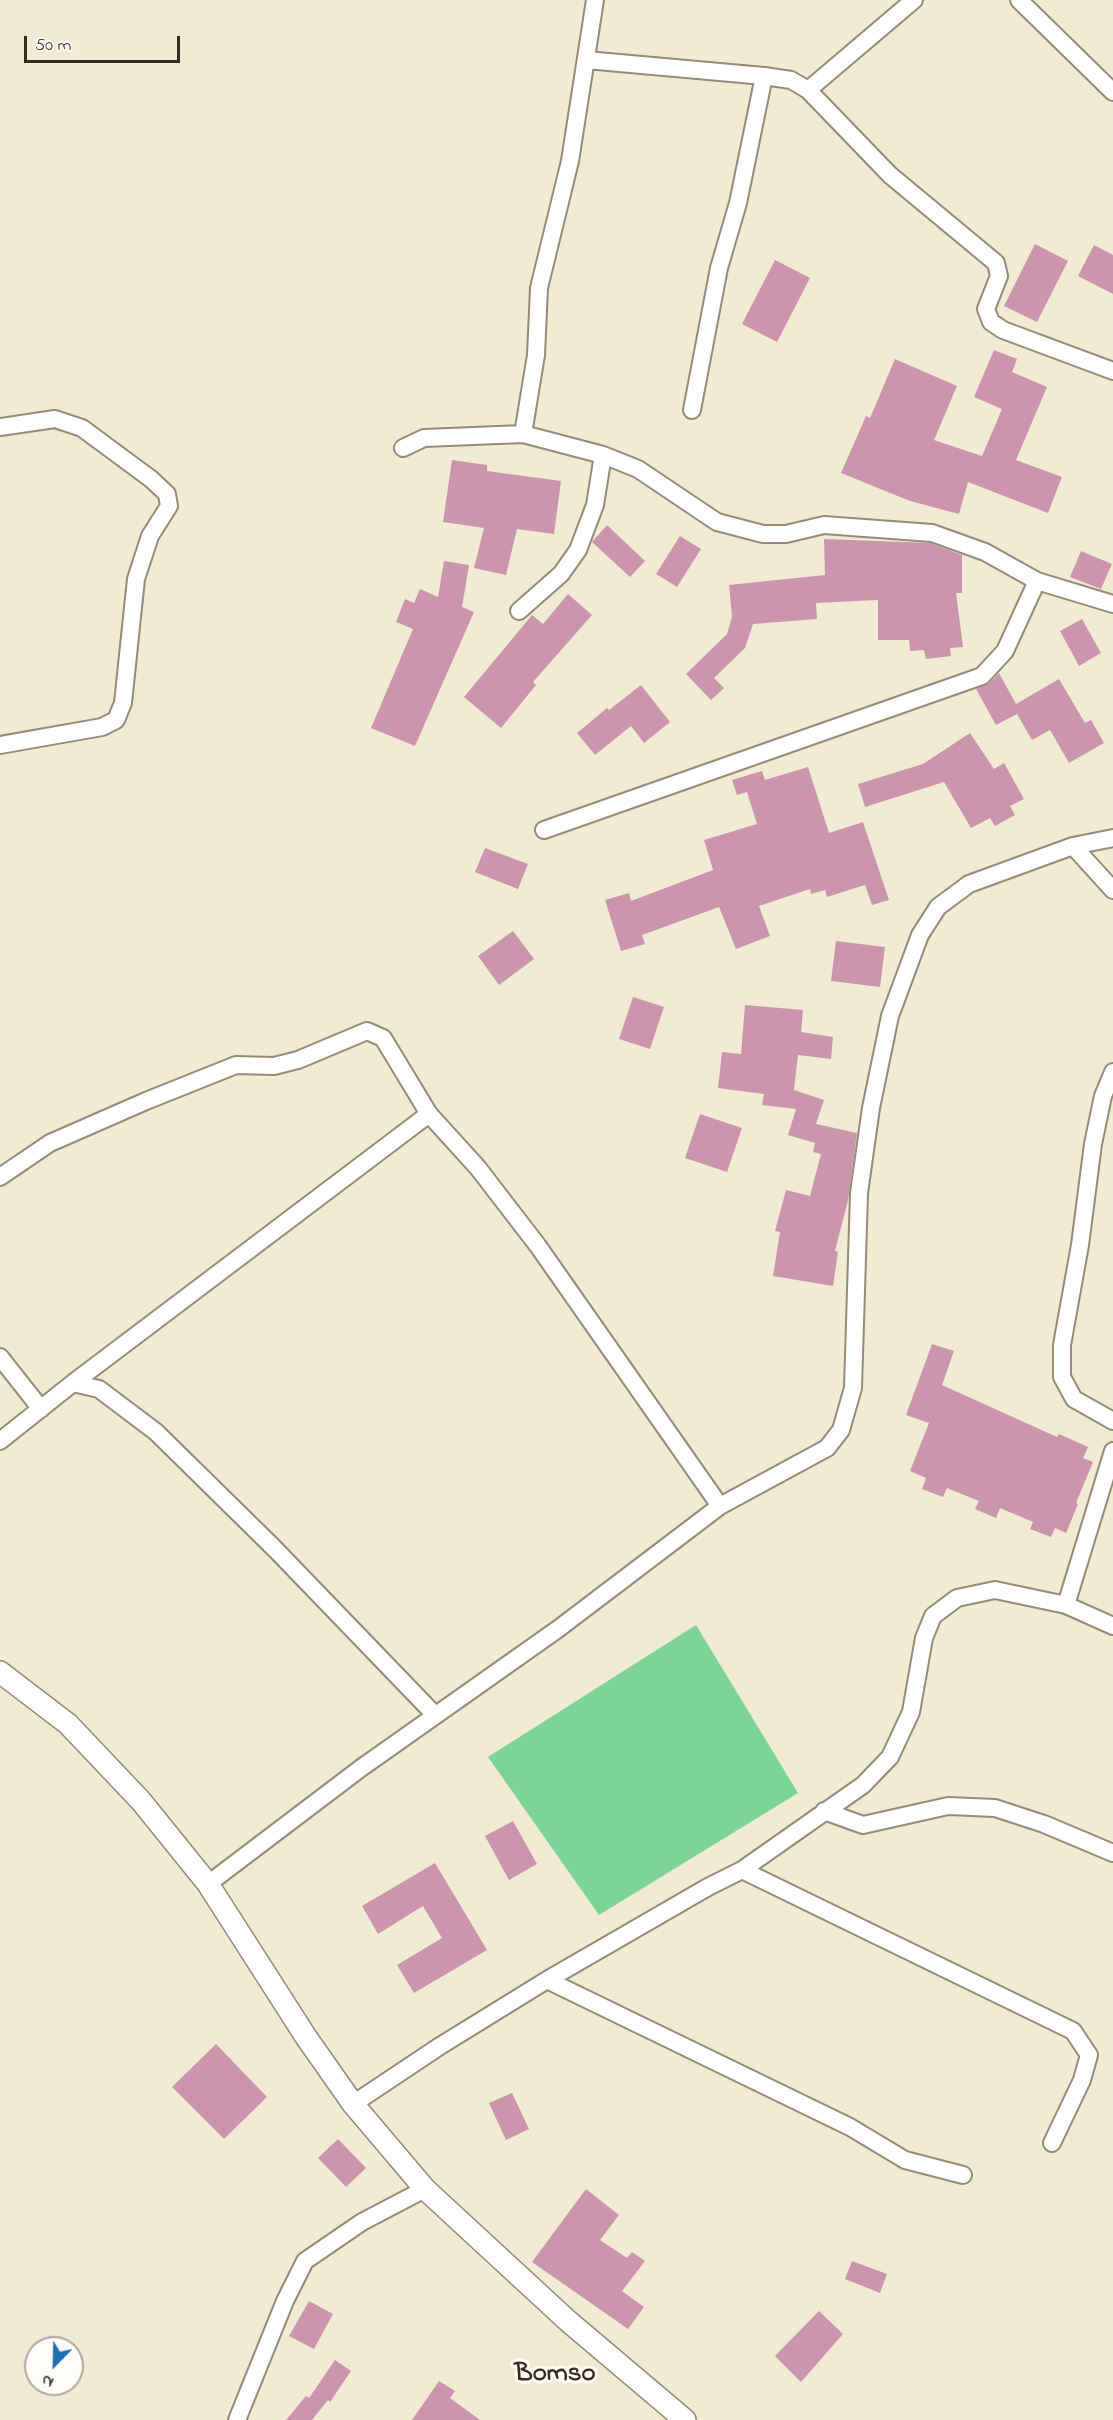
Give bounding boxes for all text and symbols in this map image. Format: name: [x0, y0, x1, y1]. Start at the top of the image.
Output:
scale bar: [27, 24, 183, 62]
text: 50 m: [35, 33, 72, 59]
north arrow: [24, 2336, 84, 2396]
district label: Bomso: [515, 2360, 595, 2392]
text: N: [38, 2368, 57, 2394]

